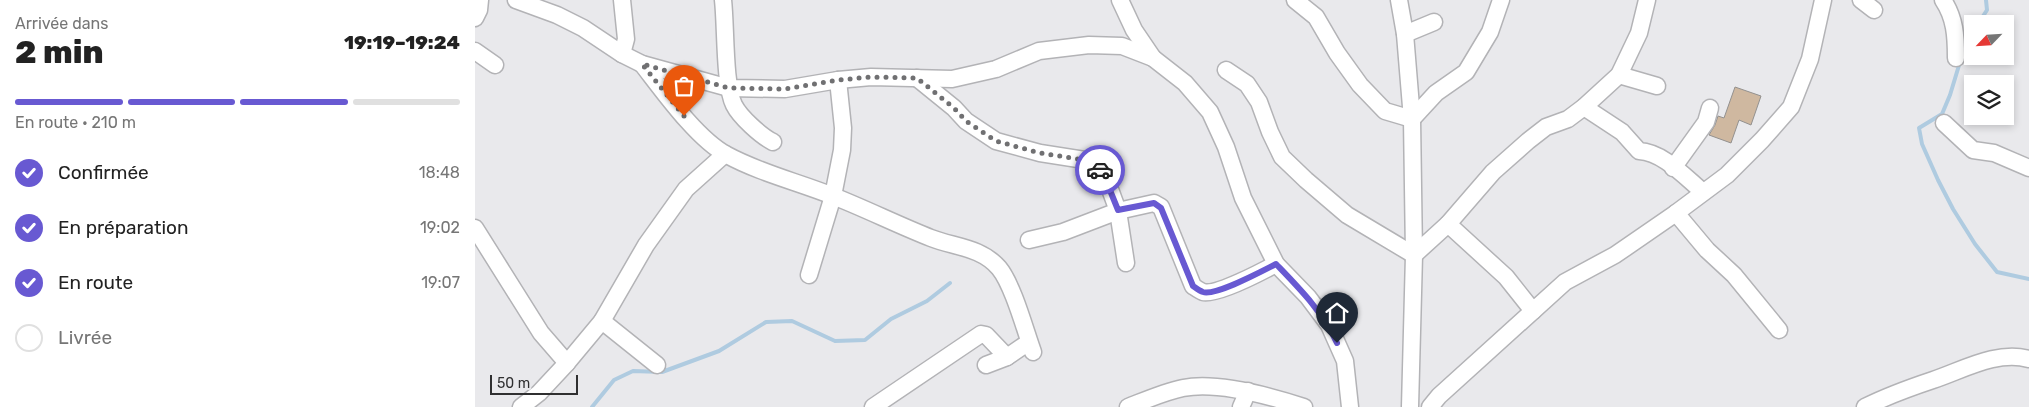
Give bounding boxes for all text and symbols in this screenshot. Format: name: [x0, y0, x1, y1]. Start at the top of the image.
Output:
text: Arrivée dans: [15, 14, 108, 33]
north arrow: [1964, 15, 2014, 65]
map controls: [1964, 15, 2014, 125]
text: 19:19–19:24: [344, 31, 460, 54]
text: 2 min: [15, 33, 104, 71]
pin: [663, 65, 705, 116]
icon: bag: [670, 72, 698, 100]
button: layers: [1964, 75, 2014, 125]
text: En route · 210 m: [15, 113, 136, 132]
courier: [1075, 145, 1125, 195]
icon: car: [1086, 156, 1114, 184]
icon: check: [15, 159, 43, 187]
text: Confirmée: [58, 161, 149, 184]
text: 18:48: [419, 163, 460, 182]
icon: check: [15, 214, 43, 242]
text: En préparation: [58, 216, 188, 239]
text: 19:02: [420, 218, 460, 237]
icon: check: [15, 269, 43, 297]
text: En route: [58, 271, 133, 294]
text: 19:07: [421, 273, 460, 292]
pin: [1316, 292, 1358, 343]
icon: home: [1323, 299, 1351, 327]
text: Livrée: [58, 326, 112, 349]
scale bar: [490, 372, 577, 395]
text: 50 m: [497, 375, 530, 392]

